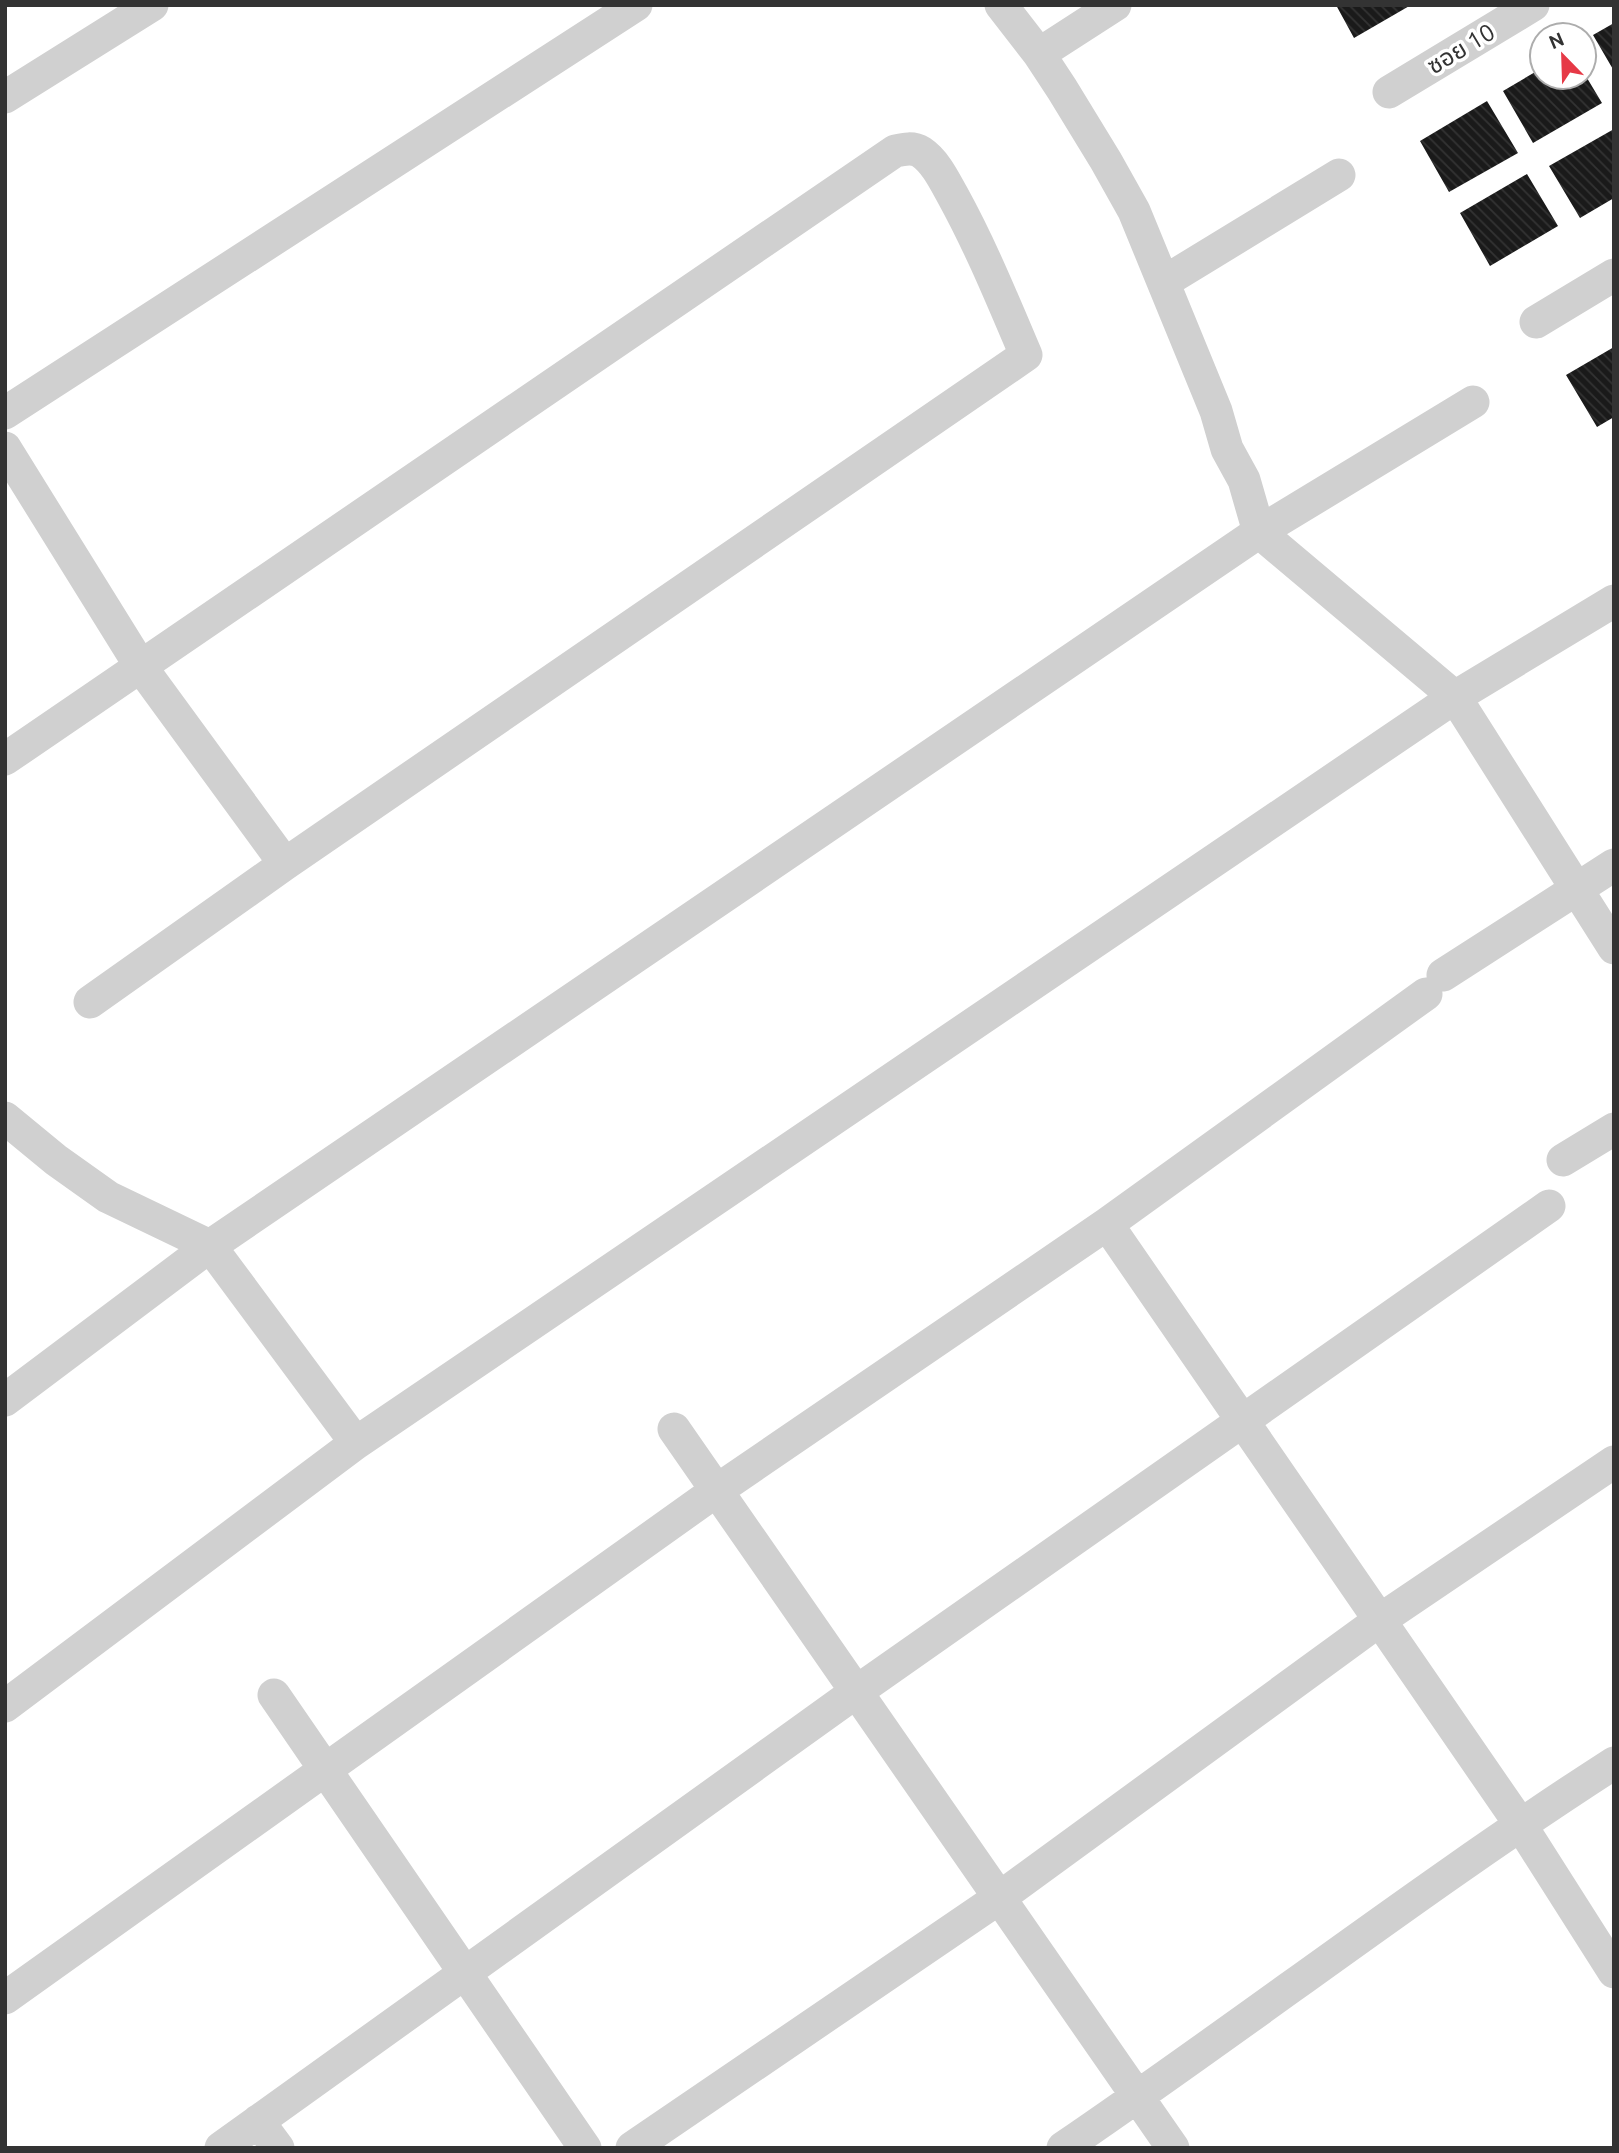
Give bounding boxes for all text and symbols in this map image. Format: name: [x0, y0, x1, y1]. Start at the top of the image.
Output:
street label: ซอย 10: [1422, 18, 1499, 79]
north arrow: [1528, 21, 1598, 91]
text: N: [1546, 27, 1567, 53]

